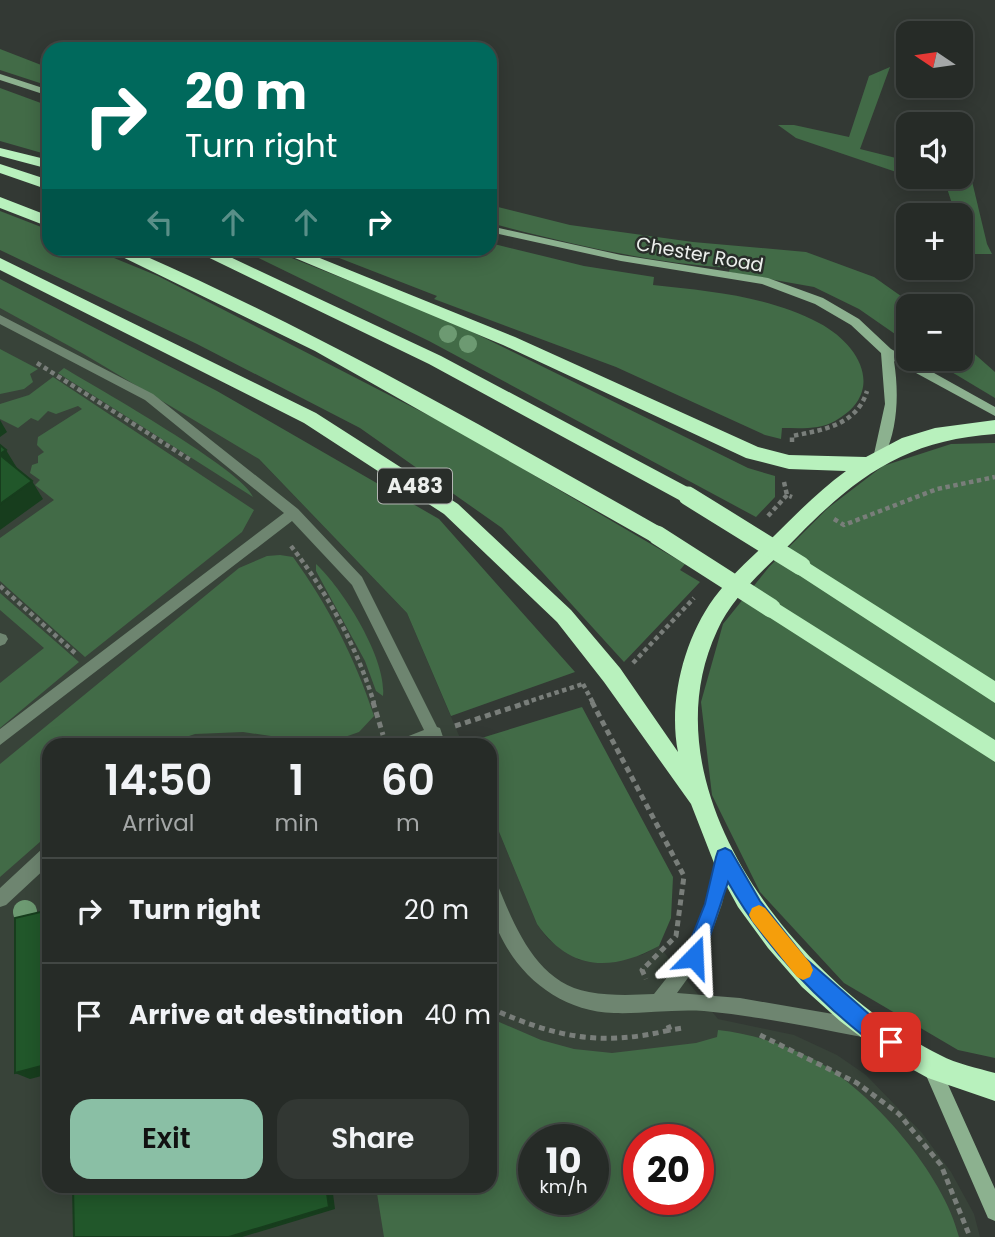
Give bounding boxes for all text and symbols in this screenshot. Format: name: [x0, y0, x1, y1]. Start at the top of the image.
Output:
north arrow: [896, 21, 973, 98]
map controls: [896, 21, 973, 371]
text: 20 m: [185, 58, 307, 126]
icon: right: [70, 70, 161, 161]
button: sound: [896, 112, 973, 189]
text: Turn right: [185, 123, 337, 168]
icon: left: [141, 203, 179, 241]
icon: ahead: [214, 203, 252, 241]
icon: ahead: [287, 203, 325, 241]
icon: right: [360, 203, 398, 241]
button: +: [896, 203, 973, 280]
street label: Chester Road: [634, 230, 766, 279]
button: −: [896, 294, 973, 371]
road number: A483: [378, 468, 452, 504]
text: 14:50: [104, 751, 212, 810]
text: 1: [289, 751, 304, 810]
text: 60: [381, 751, 435, 810]
text: Arrival: [122, 807, 194, 839]
text: min: [275, 807, 319, 839]
text: m: [396, 807, 420, 839]
icon: right: [70, 892, 108, 930]
text: Turn right: [129, 892, 261, 928]
text: 20 m: [404, 892, 469, 928]
position arrow: [657, 920, 731, 994]
icon: arrive: [70, 997, 108, 1035]
text: Arrive at destination: [129, 997, 404, 1033]
text: 40 m: [425, 997, 491, 1033]
pin: [861, 1012, 921, 1072]
icon: arrive: [872, 1023, 910, 1061]
button: Exit: [70, 1099, 263, 1179]
button: Share: [277, 1099, 469, 1179]
speed limit sign: 20: [623, 1124, 714, 1215]
text: 10: [546, 1136, 581, 1185]
text: km/h: [540, 1174, 587, 1199]

